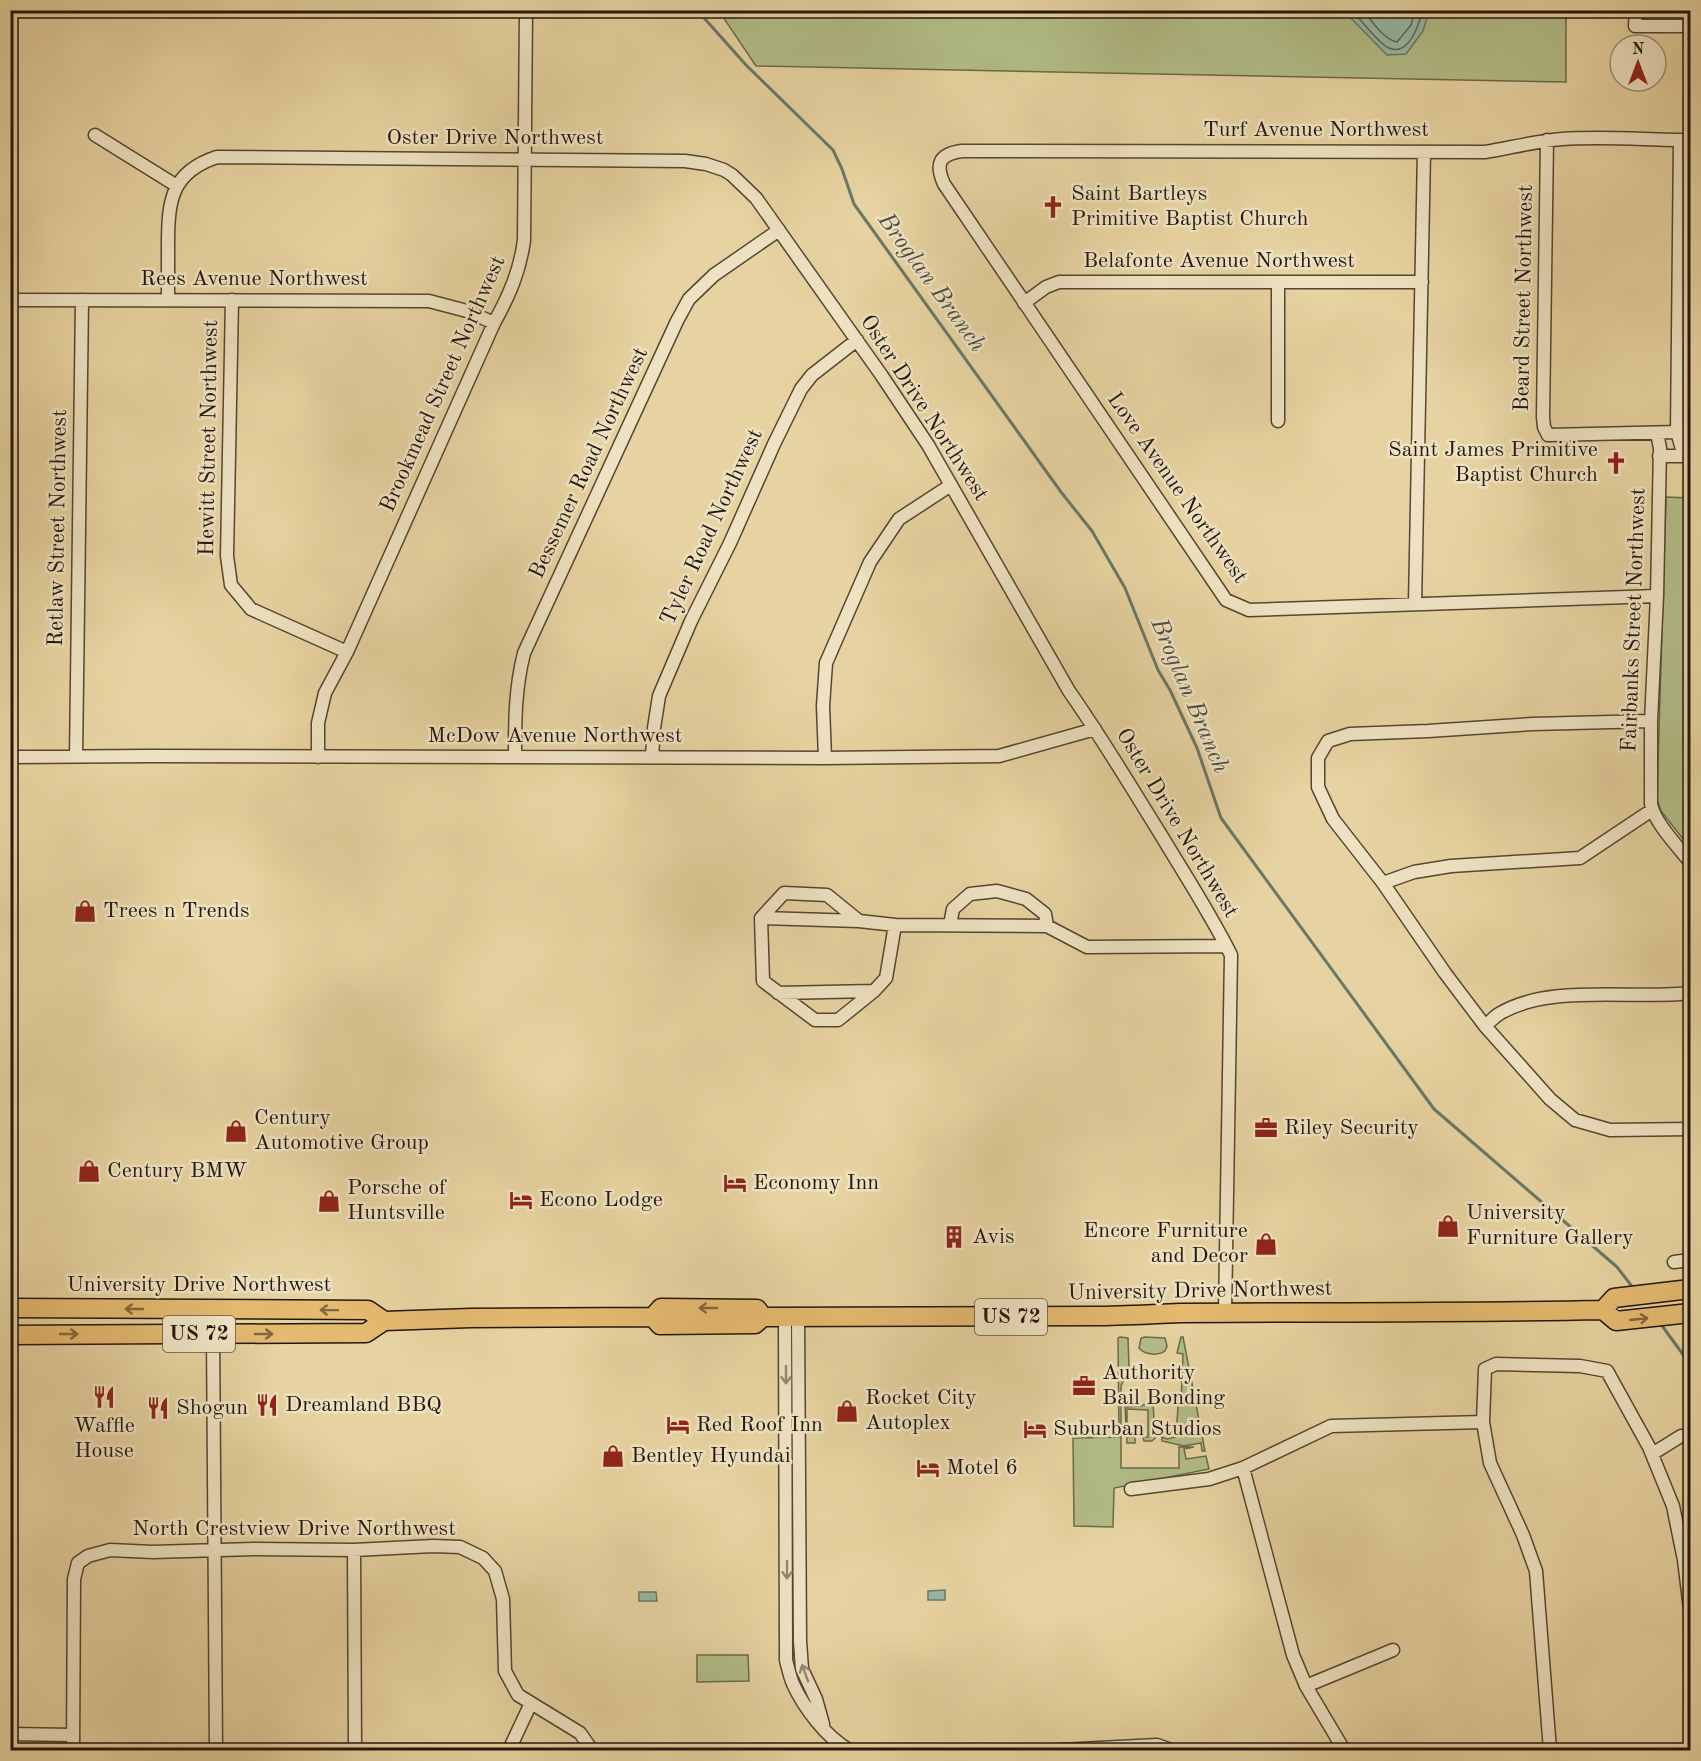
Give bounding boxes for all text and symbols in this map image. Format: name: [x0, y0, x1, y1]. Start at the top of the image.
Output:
north arrow: [1608, 33, 1668, 93]
text: N: [1632, 42, 1645, 58]
street label: Turf Avenue Northwest: [1203, 119, 1429, 141]
street label: Oster Drive Northwest: [387, 127, 603, 149]
place label: Saint Bartleys Primitive Baptist Church: [1071, 183, 1308, 230]
street label: Beard Street Northwest: [1511, 184, 1537, 412]
church icon: Saint Bartleys Primitive Baptist Church: [1040, 194, 1066, 220]
water label: Broglan Branch: [872, 208, 989, 357]
street label: Belafonte Avenue Northwest: [1083, 250, 1355, 272]
street label: Brookmead Street Northwest: [376, 253, 510, 515]
street label: Rees Avenue Northwest: [140, 268, 368, 290]
street label: Oster Drive Northwest: [856, 311, 992, 505]
street label: Hewitt Street Northwest: [196, 320, 222, 556]
street label: Bessemer Road Northwest: [526, 344, 652, 582]
street label: Love Avenue Northwest: [1103, 388, 1251, 588]
street label: Retlaw Street Northwest: [45, 409, 71, 647]
street label: Tyler Road Northwest: [657, 426, 767, 628]
place label: Saint James Primitive Baptist Church: [1388, 439, 1598, 486]
church icon: Saint James Primitive Baptist Church: [1603, 450, 1629, 476]
street label: Fairbanks Street Northwest: [1618, 487, 1650, 753]
water label: Broglan Branch: [1145, 614, 1232, 777]
street label: Oster Drive Northwest: [1112, 724, 1242, 922]
street label: McDow Avenue Northwest: [428, 725, 682, 747]
shop icon: Trees n Trends: [72, 898, 98, 924]
place label: Trees n Trends: [103, 900, 249, 922]
place label: Century Automotive Group: [254, 1107, 429, 1154]
office icon: Riley Security: [1253, 1115, 1279, 1141]
place label: Riley Security: [1284, 1117, 1419, 1139]
shop icon: Century Automotive Group: [223, 1118, 249, 1144]
shop icon: Century BMW: [76, 1158, 102, 1184]
place label: Century BMW: [107, 1160, 247, 1182]
hotel icon: Economy Inn: [722, 1170, 748, 1196]
place label: Economy Inn: [753, 1172, 879, 1194]
place label: Porsche of Huntsville: [347, 1177, 447, 1224]
hotel icon: Econo Lodge: [508, 1187, 534, 1213]
shop icon: Porsche of Huntsville: [316, 1188, 342, 1214]
place label: Econo Lodge: [539, 1189, 663, 1211]
place label: University Furniture Gallery: [1466, 1202, 1634, 1249]
shop icon: University Furniture Gallery: [1435, 1213, 1461, 1239]
place label: Encore Furniture and Decor: [1083, 1220, 1248, 1267]
building icon: Avis: [941, 1224, 967, 1250]
place label: Avis: [972, 1226, 1015, 1248]
shop icon: Encore Furniture and Decor: [1253, 1231, 1279, 1257]
street label: University Drive Northwest: [67, 1274, 331, 1296]
street label: University Drive Northwest: [1067, 1278, 1333, 1304]
road number: US 72: [975, 1299, 1047, 1335]
one-way arrow: [699, 1302, 719, 1314]
one-way arrow: [124, 1303, 144, 1315]
one-way arrow: [319, 1304, 339, 1316]
one-way arrow: [1629, 1313, 1649, 1324]
road number: US 72: [163, 1316, 235, 1352]
one-way arrow: [58, 1328, 78, 1340]
one-way arrow: [253, 1328, 273, 1340]
place label: Authority Bail Bonding: [1102, 1362, 1225, 1409]
one-way arrow: [780, 1364, 792, 1384]
office icon: Authority Bail Bonding: [1071, 1373, 1097, 1399]
restaurant icon: Waffle House: [91, 1384, 117, 1410]
place label: Rocket City Autoplex: [865, 1387, 977, 1434]
restaurant icon: Dreamland BBQ: [254, 1392, 280, 1418]
place label: Dreamland BBQ: [285, 1394, 442, 1416]
restaurant icon: Shogun: [145, 1395, 171, 1421]
place label: Shogun: [176, 1397, 248, 1419]
shop icon: Rocket City Autoplex: [834, 1398, 860, 1424]
hotel icon: Red Roof Inn: [665, 1412, 691, 1438]
place label: Red Roof Inn: [696, 1414, 823, 1436]
place label: Waffle House: [73, 1415, 135, 1462]
hotel icon: Suburban Studios: [1022, 1416, 1048, 1442]
place label: Suburban Studios: [1053, 1418, 1222, 1440]
shop icon: Bentley Hyundai: [600, 1443, 626, 1469]
place label: Bentley Hyundai: [631, 1445, 791, 1467]
hotel icon: Motel 6: [915, 1455, 941, 1481]
place label: Motel 6: [946, 1457, 1018, 1479]
street label: North Crestview Drive Northwest: [132, 1518, 456, 1540]
one-way arrow: [781, 1559, 793, 1579]
one-way arrow: [799, 1664, 810, 1683]

